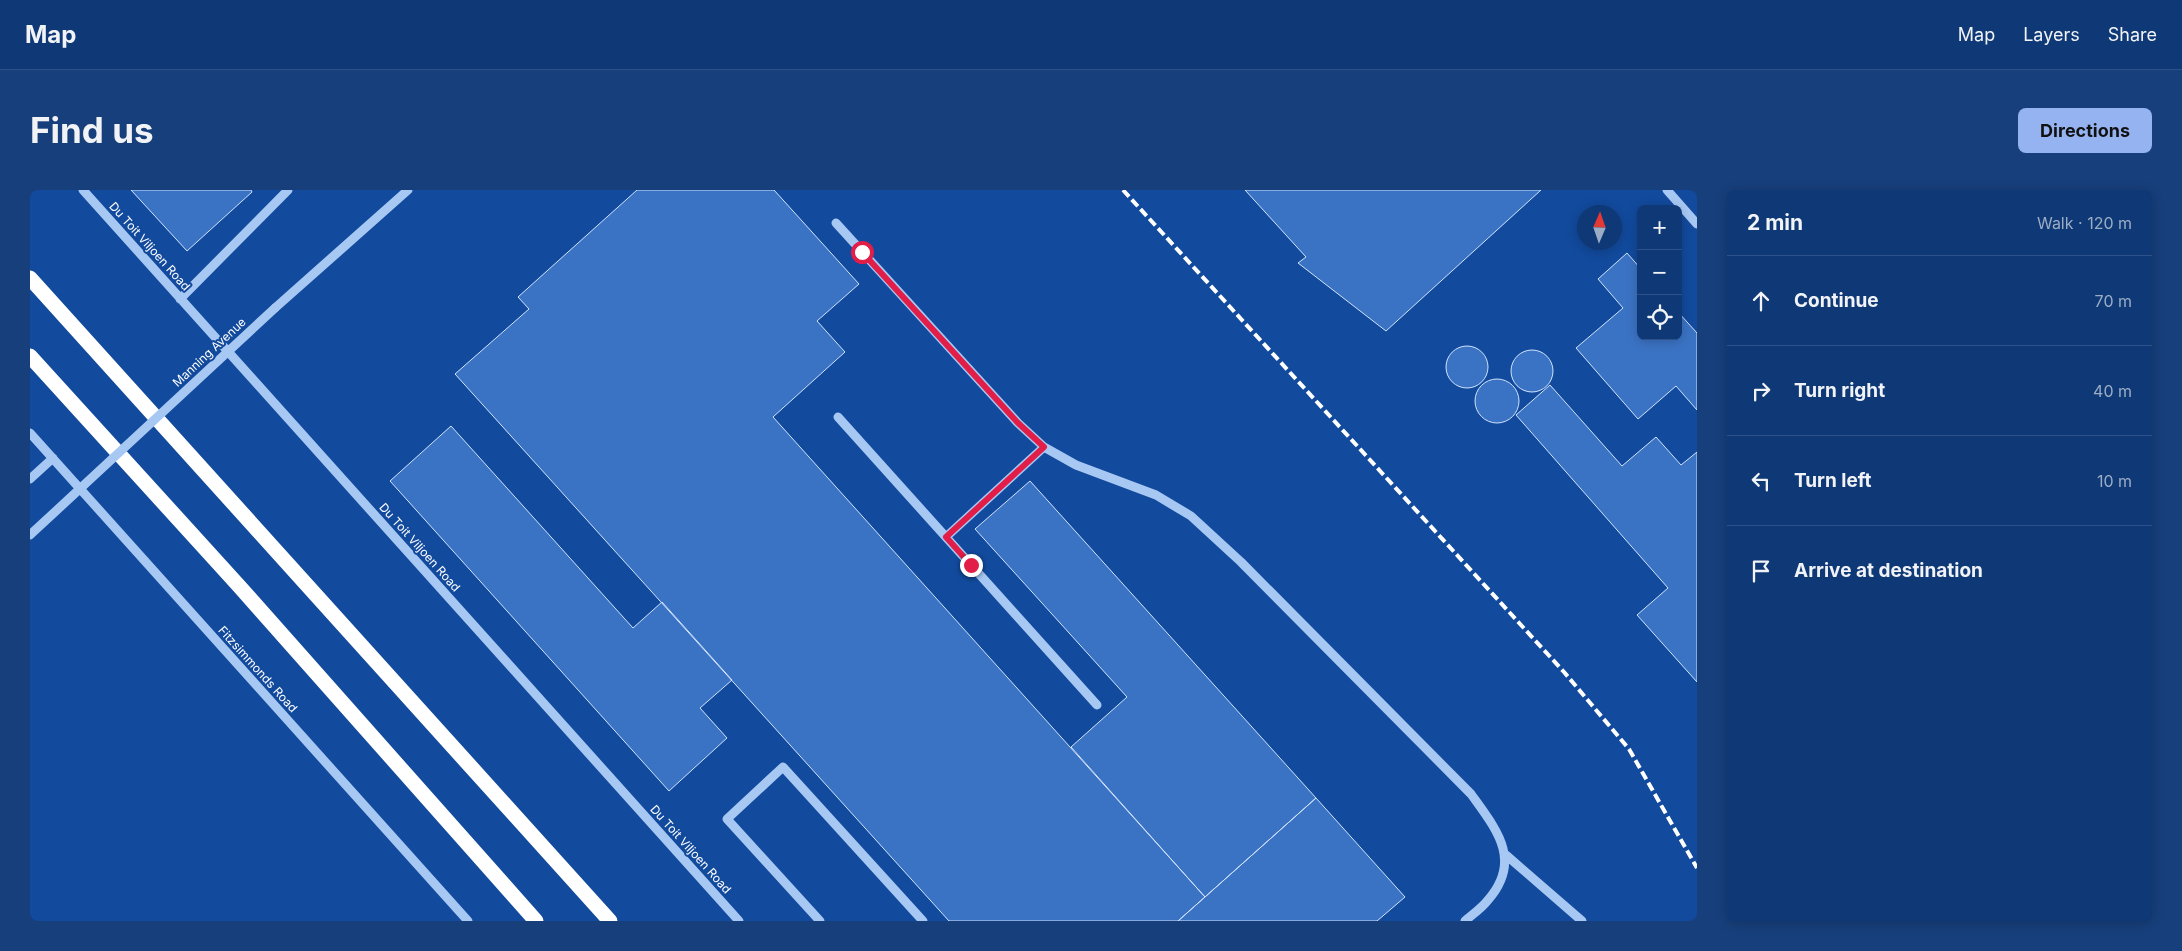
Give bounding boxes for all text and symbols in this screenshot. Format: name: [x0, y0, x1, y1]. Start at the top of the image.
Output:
text: Map: [25, 20, 76, 49]
text: Map: [1958, 24, 1995, 45]
text: Layers: [2023, 24, 2080, 45]
text: Share: [2108, 24, 2157, 45]
button: Directions: [2018, 108, 2152, 153]
text: Find us: [30, 109, 154, 151]
street label: Du Toit Viljoen Road: [106, 199, 194, 293]
north arrow: [1577, 205, 1622, 250]
map controls: [1637, 205, 1682, 340]
button: +: [1637, 205, 1682, 250]
text: 2 min: [1747, 210, 1803, 235]
text: Walk · 120 m: [2037, 213, 2132, 233]
route start: [851, 241, 874, 264]
button: −: [1637, 250, 1682, 295]
icon: ahead: [1747, 287, 1775, 315]
text: Continue: [1794, 289, 1879, 312]
text: 70 m: [2095, 291, 2132, 311]
button: locate: [1637, 295, 1682, 340]
street label: Manning Avenue: [169, 314, 249, 390]
icon: right: [1747, 377, 1775, 405]
text: Turn right: [1794, 379, 1885, 402]
text: 40 m: [2093, 381, 2132, 401]
icon: left: [1747, 467, 1775, 495]
text: Turn left: [1794, 469, 1872, 492]
text: 10 m: [2097, 471, 2132, 491]
street label: Du Toit Viljoen Road: [376, 500, 464, 594]
route end: [960, 554, 983, 577]
icon: arrive: [1747, 557, 1775, 585]
text: Arrive at destination: [1794, 559, 1983, 582]
street label: Fitzsimmonds Road: [215, 623, 301, 715]
street label: Du Toit Viljoen Road: [647, 802, 735, 896]

